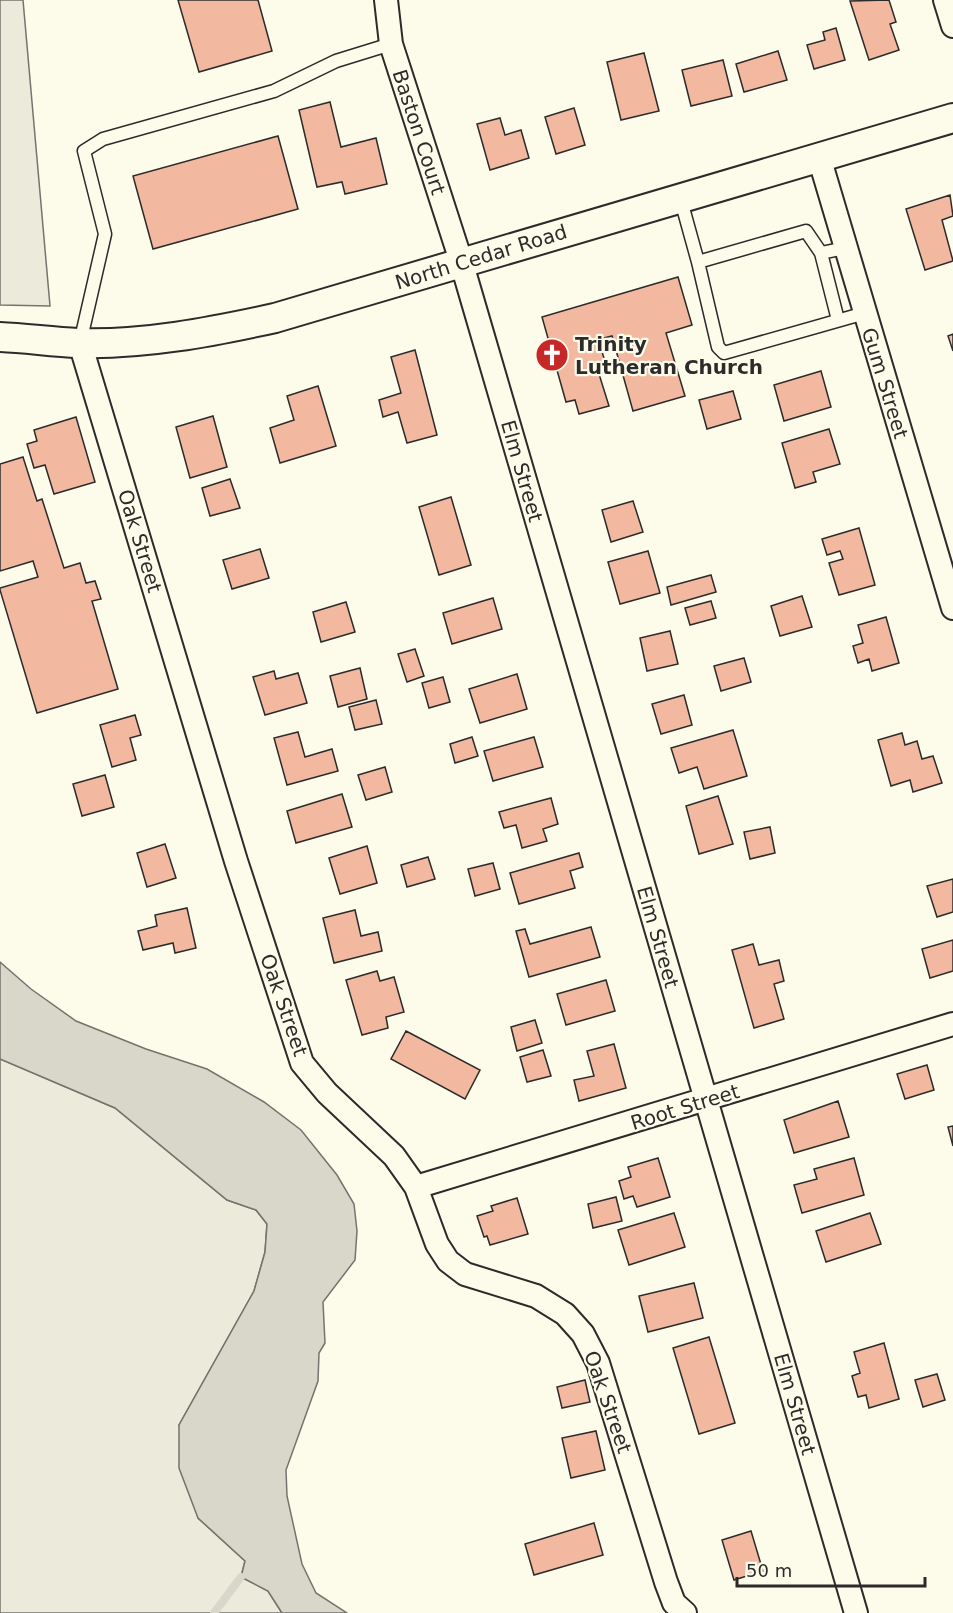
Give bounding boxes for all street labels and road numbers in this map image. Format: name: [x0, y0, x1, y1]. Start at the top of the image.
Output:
street label: Baston Court: [387, 66, 451, 198]
street label: North Cedar Road: [392, 219, 570, 295]
street label: Gum Street: [857, 325, 913, 442]
street label: Elm Street: [496, 417, 548, 525]
street label: Oak Street: [113, 486, 167, 596]
street label: Elm Street: [632, 883, 684, 991]
street label: Oak Street: [255, 951, 313, 1059]
street label: Root Street: [628, 1079, 742, 1135]
street label: Oak Street: [579, 1348, 637, 1456]
street label: Elm Street: [769, 1350, 821, 1458]

